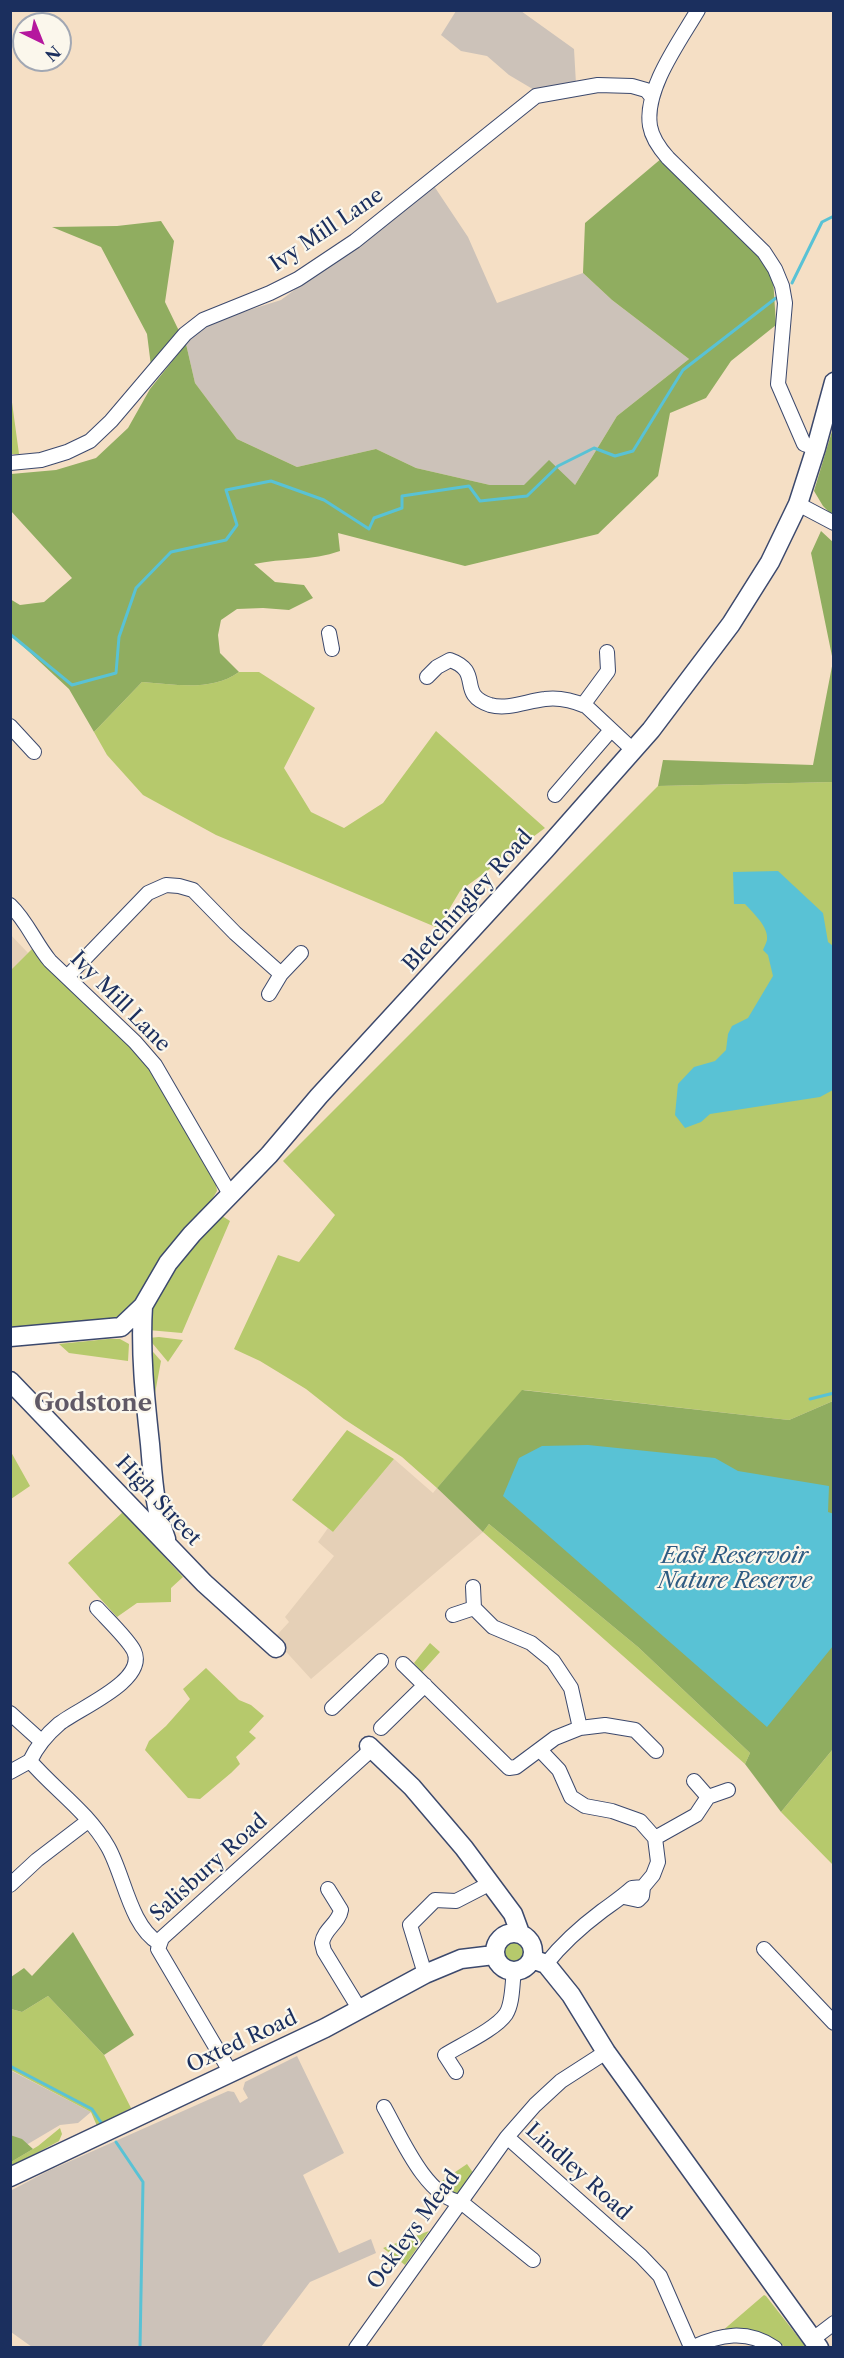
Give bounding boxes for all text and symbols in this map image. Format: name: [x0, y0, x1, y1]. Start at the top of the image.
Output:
north arrow: [12, 12, 72, 72]
text: N: [41, 42, 65, 66]
street label: Ivy Mill Lane: [265, 183, 389, 277]
street label: Bletchingley Road: [398, 825, 538, 977]
street label: Ivy Mill Lane: [65, 947, 175, 1057]
district label: Godstone: [34, 1390, 152, 1418]
street label: High Street: [110, 1451, 206, 1551]
water label: East Reservoir Nature Reserve: [658, 1544, 812, 1596]
street label: Salisbury Road: [145, 1809, 273, 1927]
street label: Oxted Road: [183, 2005, 301, 2079]
street label: Lindley Road: [520, 2118, 636, 2226]
street label: Ockleys Mead: [362, 2166, 466, 2294]

